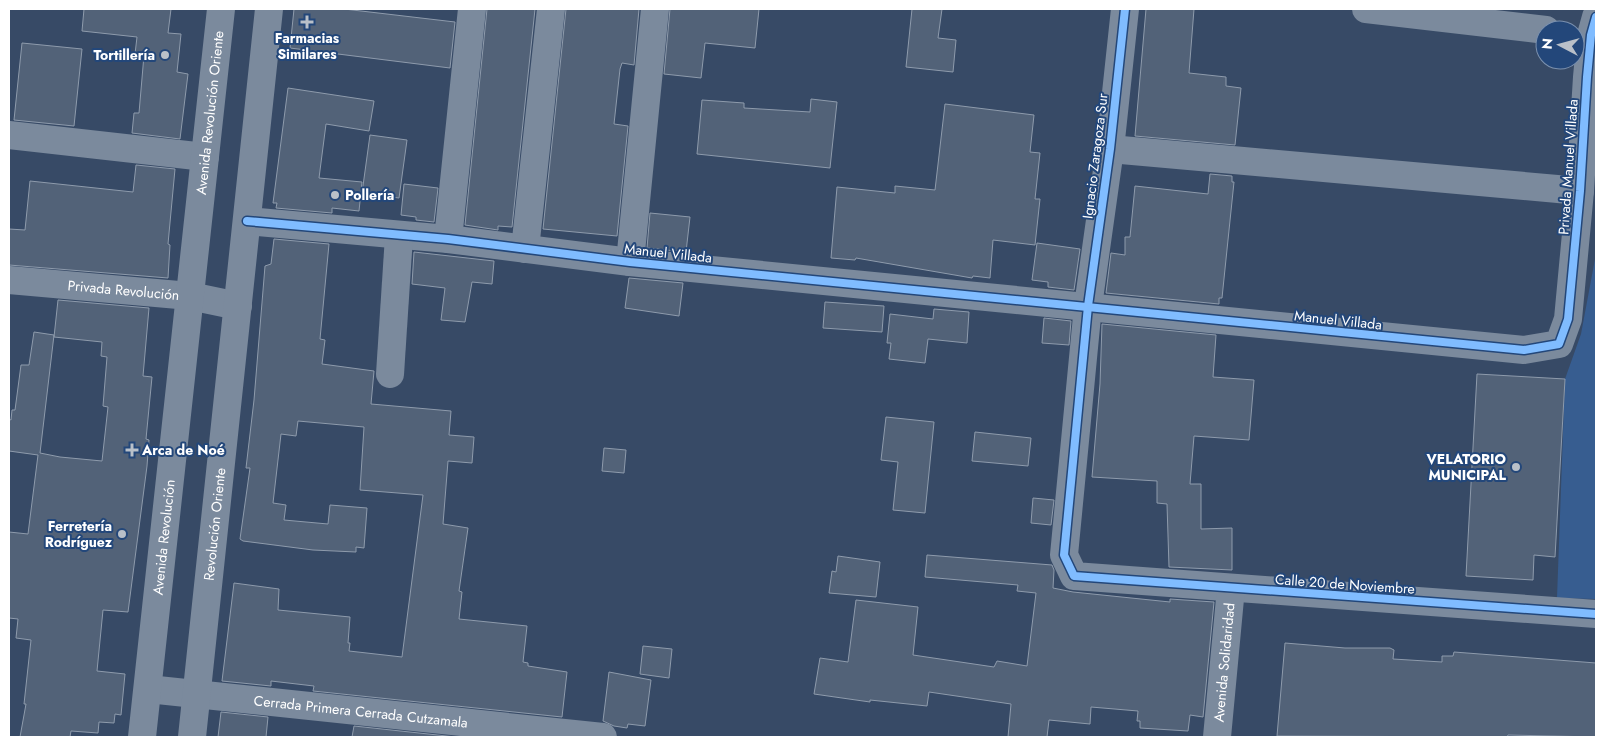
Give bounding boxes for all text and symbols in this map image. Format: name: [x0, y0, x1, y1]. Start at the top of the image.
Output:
marker: Farmacias Similares: [301, 16, 313, 28]
north arrow: [1535, 20, 1585, 70]
place label: Farmacias Similares: [275, 28, 340, 64]
street label: Avenida Revolución Oriente: [191, 30, 229, 196]
text: N: [1537, 37, 1558, 50]
place label: Tortillería: [93, 45, 155, 65]
marker: Tortillería: [159, 49, 171, 61]
street label: Ignacio Zaragoza Sur: [1077, 92, 1113, 220]
street label: Privada Manuel Villada: [1553, 99, 1583, 235]
place label: Pollería: [345, 185, 394, 205]
marker: Pollería: [329, 189, 341, 201]
street label: Manuel Villada: [623, 238, 713, 268]
street label: Privada Revolución: [67, 275, 180, 305]
street label: Manuel Villada: [1293, 305, 1383, 335]
place label: Arca de Noé: [141, 440, 225, 460]
marker: Arca de Noé: [126, 444, 138, 456]
place label: VELATORIO MUNICIPAL: [1425, 449, 1507, 485]
marker: VELATORIO MUNICIPAL: [1510, 461, 1522, 473]
street label: Revolución Oriente: [199, 467, 230, 582]
street label: Avenida Revolución: [147, 478, 180, 596]
place label: Ferretería Rodríguez: [45, 516, 113, 552]
marker: Ferretería Rodríguez: [116, 528, 128, 540]
street label: Calle 20 de Noviembre: [1274, 569, 1416, 599]
street label: Avenida Solidaridad: [1208, 602, 1240, 723]
street label: Cerrada Primera Cerrada Cutzamala: [253, 690, 469, 733]

